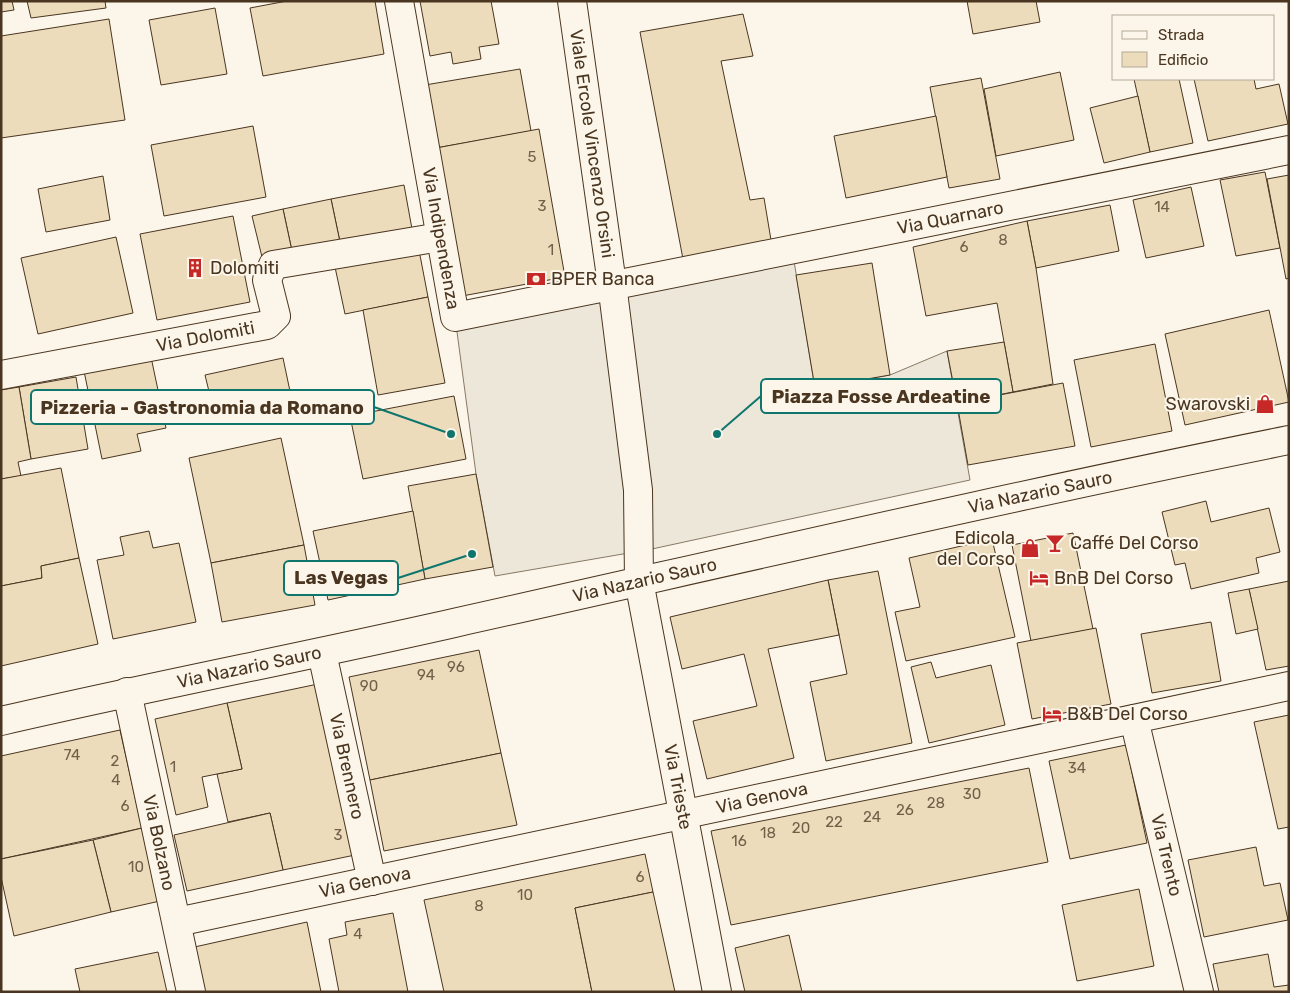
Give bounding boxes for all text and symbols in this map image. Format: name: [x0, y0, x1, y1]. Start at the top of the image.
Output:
legend: [1112, 15, 1275, 80]
text: Strada: [1158, 26, 1204, 44]
street label: Viale Ercole Vincenzo Orsini: [565, 28, 619, 259]
text: Edificio: [1158, 51, 1208, 69]
house number: 5: [528, 148, 537, 166]
street label: Via Indipendenza: [418, 166, 464, 311]
street label: Via Quarnaro: [895, 196, 1005, 239]
house number: 3: [537, 197, 547, 215]
house number: 14: [1154, 198, 1170, 216]
house number: 8: [998, 231, 1008, 249]
house number: 6: [959, 238, 969, 256]
house number: 1: [548, 241, 554, 259]
building icon: Dolomiti: [184, 257, 206, 279]
place label: Dolomiti: [210, 257, 279, 279]
bank icon: BPER Banca: [525, 268, 547, 290]
place label: BPER Banca: [551, 268, 654, 290]
street label: Via Dolomiti: [154, 317, 256, 357]
callout: Piazza Fosse Ardeatine: [761, 379, 1001, 413]
text: Piazza Fosse Ardeatine: [771, 385, 991, 408]
callout: Pizzeria - Gastronomia da Romano: [31, 390, 374, 424]
place label: Swarovski: [1166, 393, 1250, 415]
shop icon: Swarovski: [1254, 393, 1276, 415]
text: Pizzeria - Gastronomia da Romano: [40, 396, 364, 419]
street label: Via Nazario Sauro: [966, 466, 1114, 518]
place label: Edicola del Corso: [937, 527, 1015, 570]
bar icon: Caffé Del Corso: [1044, 532, 1066, 554]
place label: Caffé Del Corso: [1070, 532, 1199, 554]
shop icon: Edicola del Corso: [1019, 537, 1041, 559]
street label: Via Nazario Sauro: [571, 553, 719, 607]
callout: Las Vegas: [284, 561, 398, 595]
text: Las Vegas: [294, 566, 388, 589]
hotel icon: BnB Del Corso: [1028, 567, 1050, 589]
place label: BnB Del Corso: [1054, 567, 1173, 589]
street label: Via Nazario Sauro: [175, 641, 323, 693]
house number: 96: [447, 658, 465, 676]
house number: 94: [417, 666, 435, 684]
house number: 90: [360, 677, 378, 695]
hotel icon: B&B Del Corso: [1041, 703, 1063, 725]
place label: B&B Del Corso: [1067, 703, 1188, 725]
street label: Via Brennero: [325, 711, 369, 822]
street label: Via Trieste: [659, 742, 697, 831]
house number: 74: [64, 746, 80, 764]
house number: 2: [111, 752, 120, 770]
house number: 1: [170, 758, 176, 776]
house number: 34: [1068, 759, 1086, 777]
house number: 4: [111, 771, 121, 789]
street label: Via Genova: [714, 777, 810, 818]
house number: 30: [963, 785, 981, 803]
street label: Via Bolzano: [138, 793, 180, 893]
house number: 28: [927, 794, 945, 812]
house number: 6: [120, 797, 130, 815]
house number: 26: [896, 801, 914, 819]
house number: 24: [863, 808, 881, 826]
street label: Via Trento: [1146, 812, 1187, 899]
house number: 22: [825, 813, 843, 831]
house number: 20: [792, 819, 810, 837]
house number: 18: [760, 824, 776, 842]
house number: 3: [333, 826, 343, 844]
house number: 16: [731, 832, 747, 850]
house number: 10: [128, 858, 144, 876]
street label: Via Genova: [317, 862, 413, 903]
house number: 6: [635, 868, 645, 886]
house number: 10: [517, 886, 533, 904]
house number: 8: [474, 897, 484, 915]
house number: 4: [353, 925, 363, 943]

